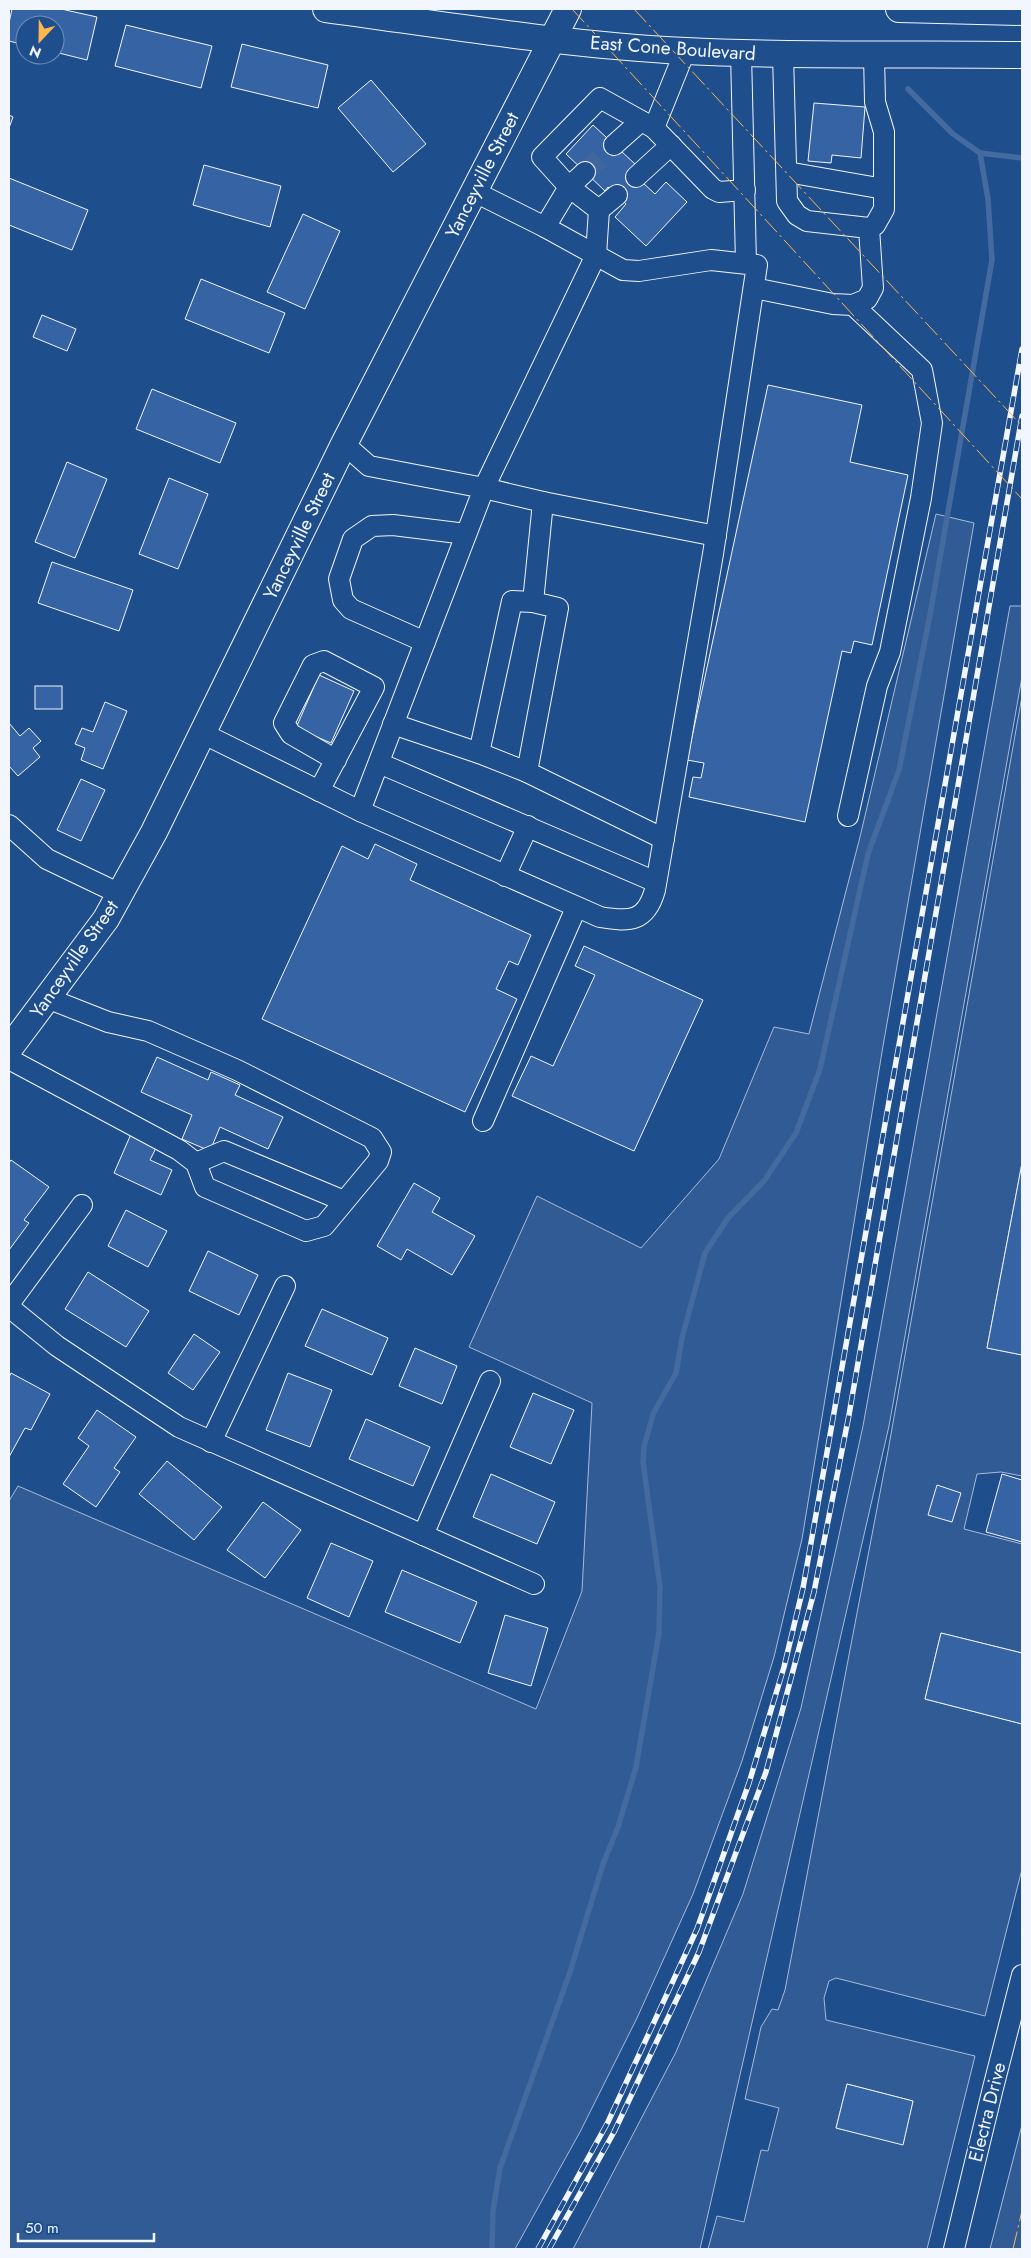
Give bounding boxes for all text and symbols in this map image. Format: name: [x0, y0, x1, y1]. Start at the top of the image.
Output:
north arrow: [15, 15, 65, 65]
street label: East Cone Boulevard: [589, 29, 757, 67]
text: N: [26, 41, 44, 63]
street label: Yanceyville Street: [439, 107, 526, 243]
street label: Yanceyville Street: [257, 468, 342, 604]
street label: Yanceyville Street: [23, 894, 125, 1023]
street label: Electra Drive: [962, 2059, 1012, 2165]
scale bar: [18, 2210, 154, 2242]
text: 50 m: [25, 2217, 59, 2239]

